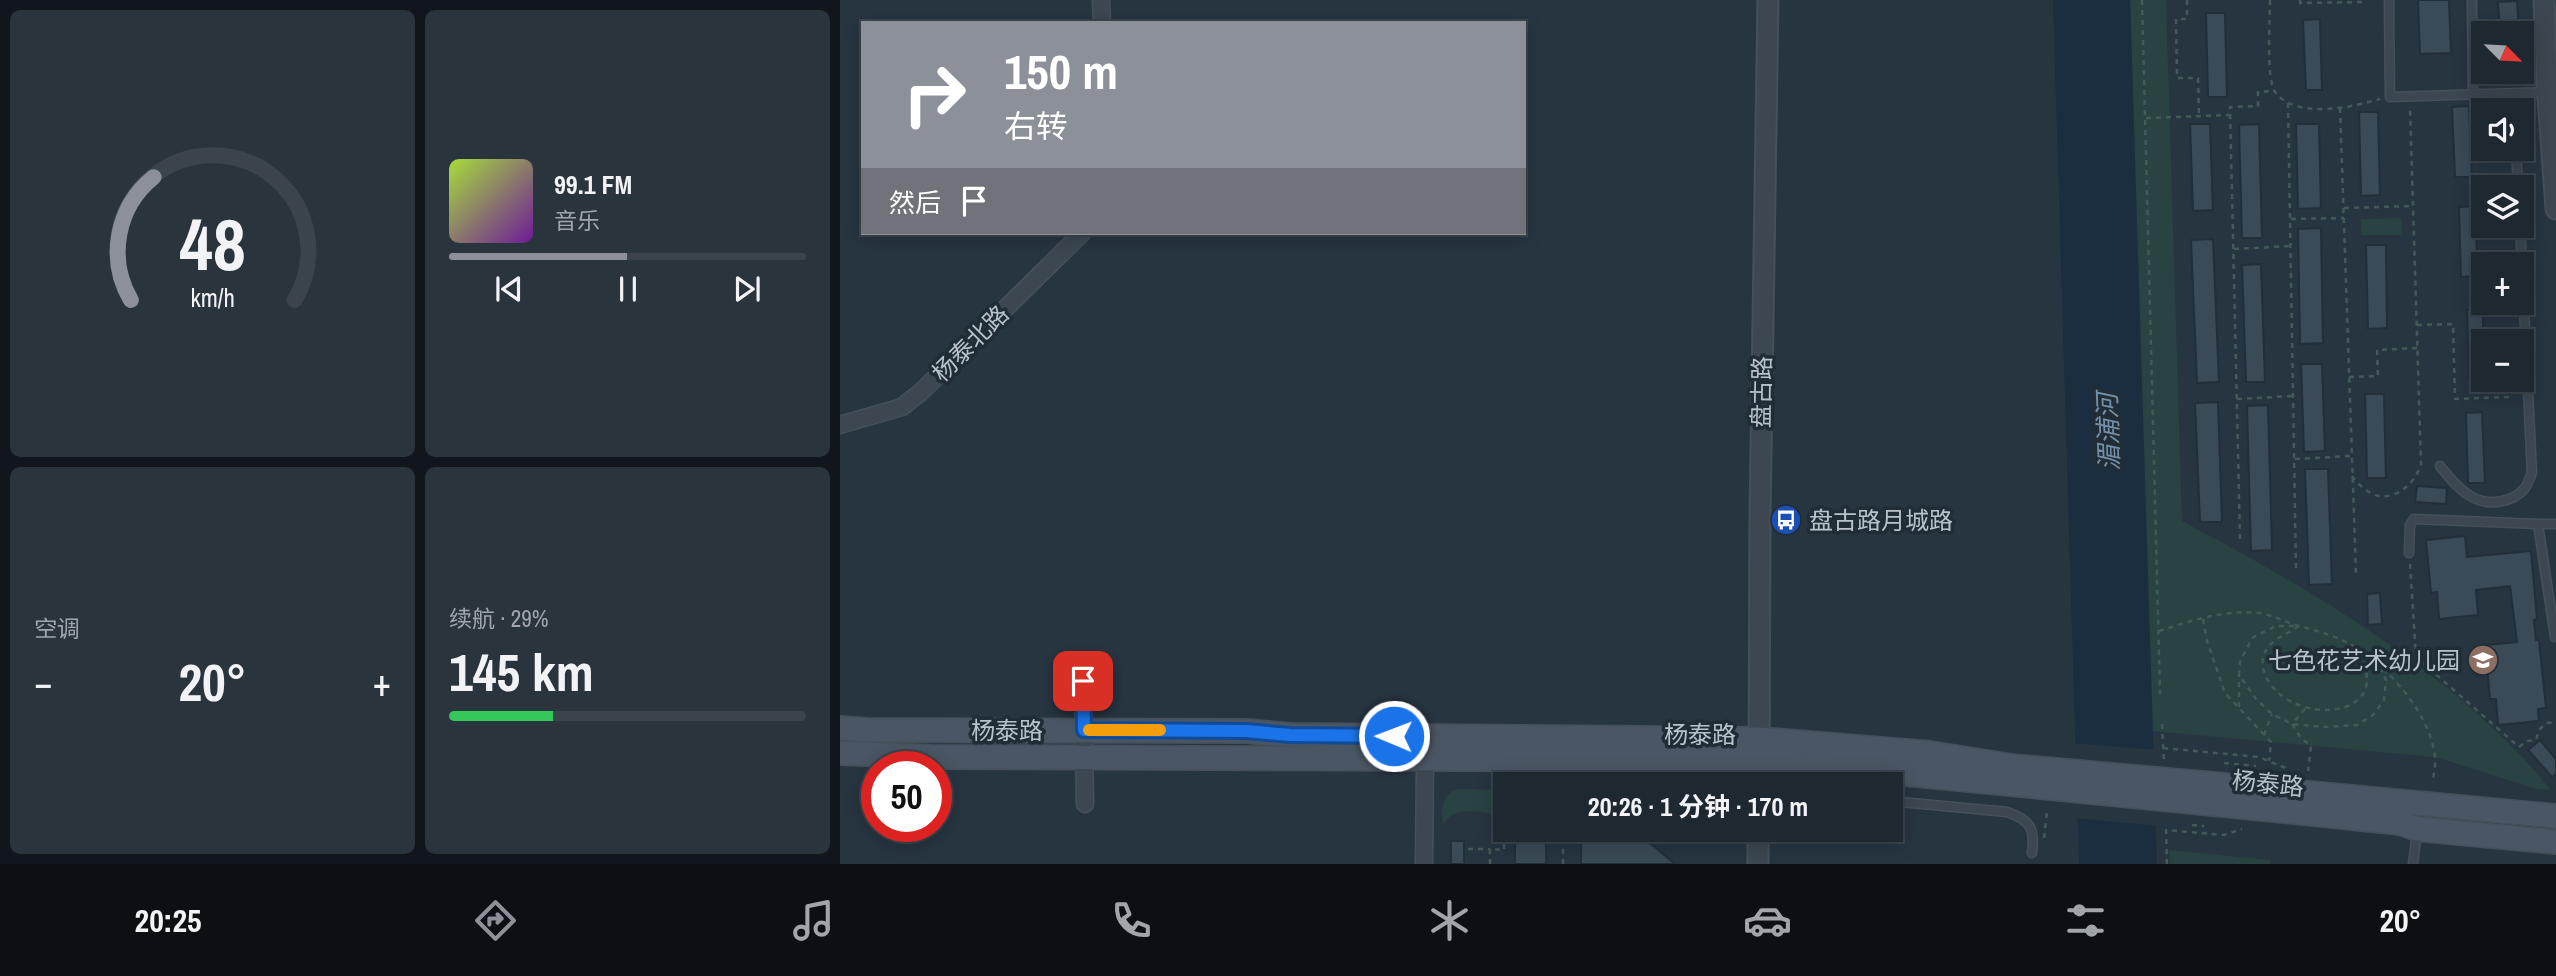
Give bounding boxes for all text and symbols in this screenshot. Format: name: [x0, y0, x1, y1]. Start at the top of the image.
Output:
north arrow: [2471, 21, 2534, 84]
map controls: [2471, 21, 2534, 392]
text: 150 m: [1004, 38, 1118, 104]
icon: right: [889, 49, 980, 140]
button: sound: [2471, 98, 2534, 161]
text: 右转: [1004, 105, 1068, 148]
text: 99.1 FM: [554, 167, 632, 202]
button: layers: [2471, 175, 2534, 238]
icon: arrive: [955, 182, 993, 220]
text: 然后: [889, 185, 941, 220]
text: 48: [179, 195, 246, 293]
text: 音乐: [554, 205, 600, 236]
button: +: [2471, 252, 2534, 315]
icon: previous: [490, 270, 528, 308]
icon: pause: [609, 270, 647, 308]
icon: next: [728, 270, 766, 308]
text: km/h: [190, 281, 235, 315]
street label: 杨泰北路: [925, 298, 1015, 388]
button: −: [2471, 329, 2534, 392]
street label: 盘古路: [1744, 356, 1778, 428]
water label: 湄浦河: [2089, 387, 2127, 472]
bus stop icon: 盘古路月城路: [1769, 503, 1803, 537]
place label: 盘古路月城路: [1809, 504, 1953, 536]
text: 续航 · 29%: [449, 603, 548, 634]
text: 空调: [34, 613, 80, 644]
text: 145 km: [449, 637, 594, 707]
school or university icon: 七色花艺术幼儿园: [2466, 643, 2500, 677]
place label: 七色花艺术幼儿园: [2268, 644, 2460, 676]
text: 20°: [178, 647, 247, 717]
pin: [1053, 651, 1113, 711]
text: −: [34, 657, 52, 708]
text: +: [373, 657, 391, 708]
icon: arrive: [1064, 662, 1102, 700]
position arrow: [1357, 699, 1431, 773]
street label: 杨泰路: [971, 714, 1043, 746]
street label: 杨泰路: [1664, 718, 1736, 750]
speed limit sign: 50: [861, 751, 952, 842]
street label: 杨泰路: [2231, 763, 2305, 803]
text: 20:26 · 1 分钟 · 170 m: [1588, 789, 1808, 824]
icon: directions: [471, 896, 520, 945]
icon: music: [789, 896, 838, 945]
icon: phone: [1107, 896, 1156, 945]
icon: climate: [1425, 896, 1474, 945]
icon: car: [1743, 896, 1792, 945]
icon: filters: [2061, 896, 2110, 945]
text: 20:25: [135, 899, 202, 942]
text: 20°: [2379, 899, 2421, 942]

